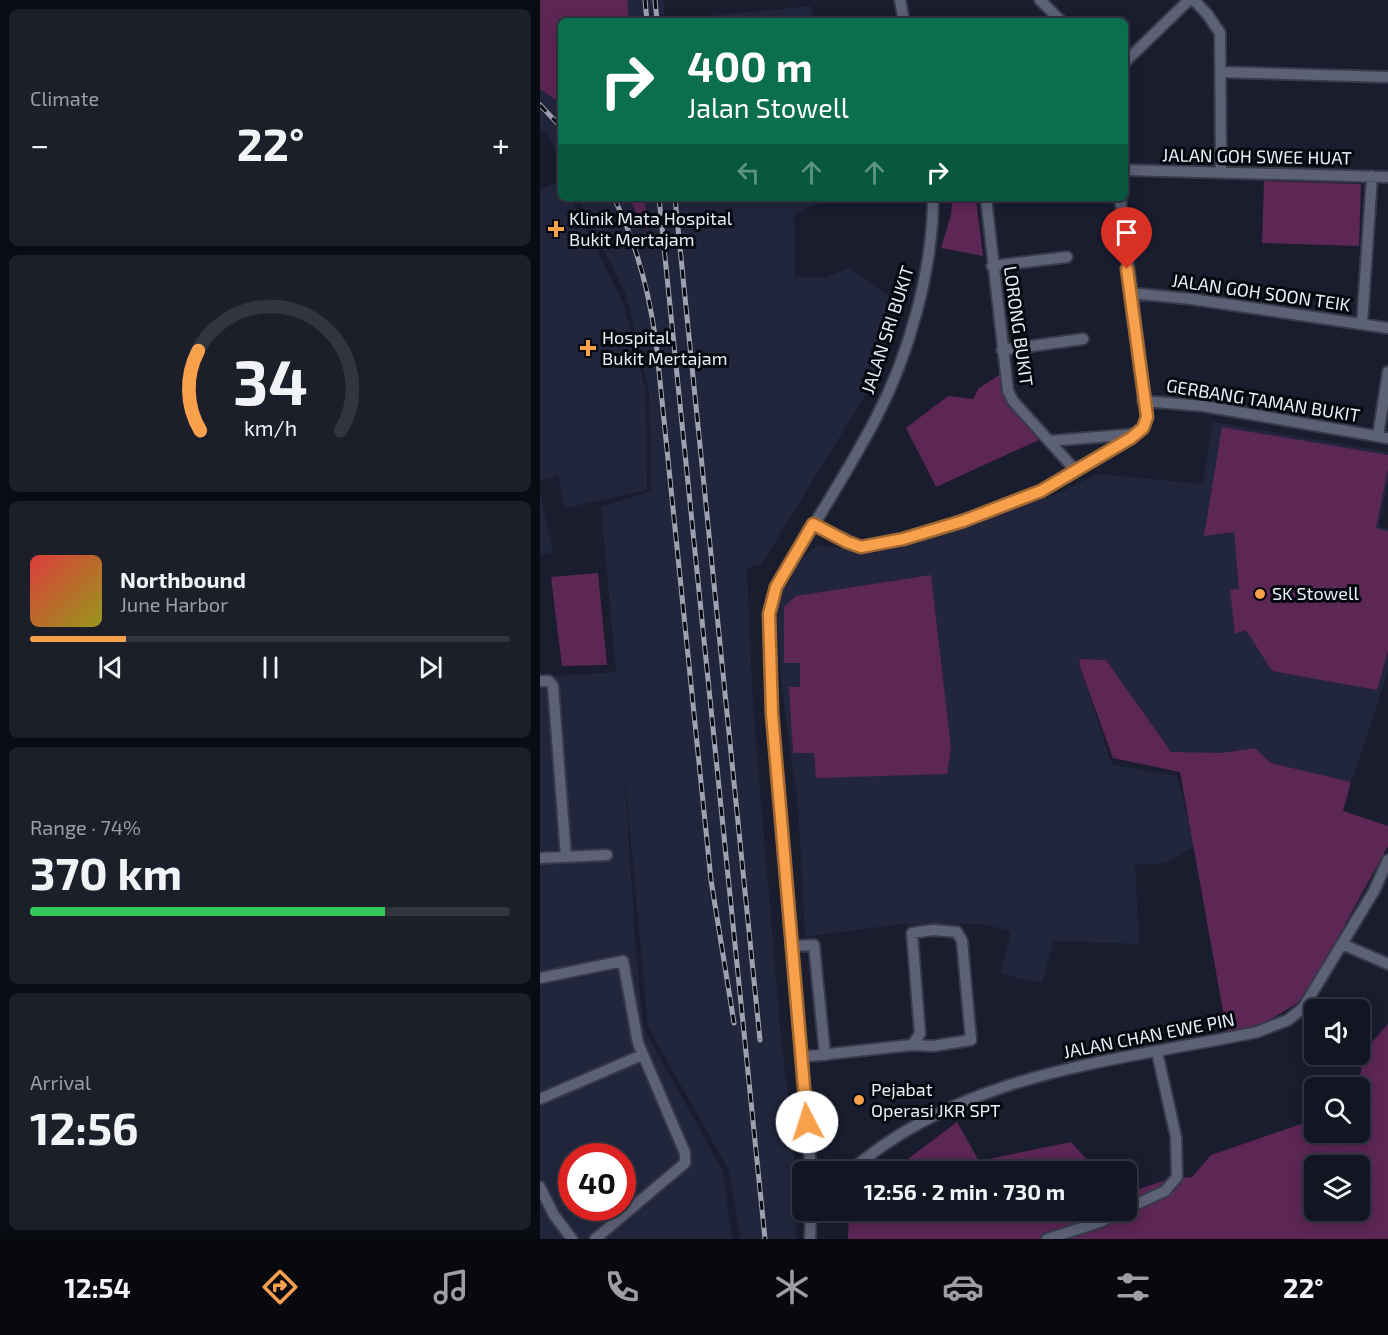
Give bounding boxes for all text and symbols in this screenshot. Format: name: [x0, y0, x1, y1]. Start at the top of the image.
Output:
text: 400 m: [687, 40, 813, 90]
icon: right: [588, 42, 666, 120]
text: Climate: [30, 86, 99, 110]
text: Jalan Stowell: [687, 91, 849, 123]
text: 22°: [237, 116, 304, 170]
text: −: [30, 124, 49, 164]
text: +: [492, 124, 510, 164]
street label: JALAN GOH SWEE HUAT: [1162, 143, 1353, 169]
icon: left: [732, 156, 765, 189]
icon: ahead: [795, 156, 828, 189]
icon: ahead: [858, 156, 891, 189]
icon: right: [921, 156, 954, 189]
place label: Klinik Mata Hospital Bukit Mertajam: [569, 207, 733, 250]
pin: [1101, 207, 1152, 269]
icon: arrive: [1110, 216, 1143, 249]
marker: Klinik Mata Hospital Bukit Mertajam: [547, 220, 565, 238]
street label: JALAN SRI BUKIT: [856, 262, 918, 397]
street label: LORONG BUKIT: [1000, 264, 1038, 388]
street label: JALAN GOH SOON TEIK: [1170, 269, 1352, 315]
place label: Hospital Bukit Mertajam: [602, 326, 727, 369]
marker: Hospital Bukit Mertajam: [579, 339, 597, 357]
text: 34: [232, 343, 308, 418]
street label: GERBANG TAMAN BUKIT: [1165, 374, 1362, 426]
text: km/h: [243, 415, 297, 440]
text: Northbound: [120, 566, 246, 592]
place label: SK Stowell: [1272, 582, 1359, 604]
marker: SK Stowell: [1253, 587, 1267, 601]
text: June Harbor: [120, 592, 228, 616]
icon: previous: [94, 651, 127, 684]
icon: pause: [254, 651, 287, 684]
icon: next: [414, 651, 447, 684]
text: Range · 74%: [30, 815, 141, 839]
text: 370 km: [30, 845, 182, 899]
map controls: [1304, 999, 1370, 1221]
button: sound: [1304, 999, 1370, 1065]
street label: JALAN CHAN EWE PIN: [1061, 1008, 1236, 1062]
text: Arrival: [30, 1070, 91, 1094]
button: search: [1304, 1077, 1370, 1143]
place label: Pejabat Operasi JKR SPT: [871, 1078, 1001, 1121]
position arrow: [775, 1090, 839, 1154]
marker: Pejabat Operasi JKR SPT: [852, 1093, 866, 1107]
text: 12:56: [30, 1100, 139, 1154]
speed limit sign: 40: [558, 1143, 636, 1221]
button: layers: [1304, 1155, 1370, 1221]
text: 12:56 · 2 min · 730 m: [864, 1178, 1065, 1204]
icon: directions: [259, 1266, 301, 1308]
icon: music: [430, 1266, 472, 1308]
icon: phone: [601, 1266, 643, 1308]
icon: climate: [771, 1266, 813, 1308]
icon: car: [942, 1266, 984, 1308]
icon: filters: [1112, 1266, 1154, 1308]
text: 12:54: [64, 1271, 131, 1303]
text: 22°: [1283, 1271, 1324, 1303]

